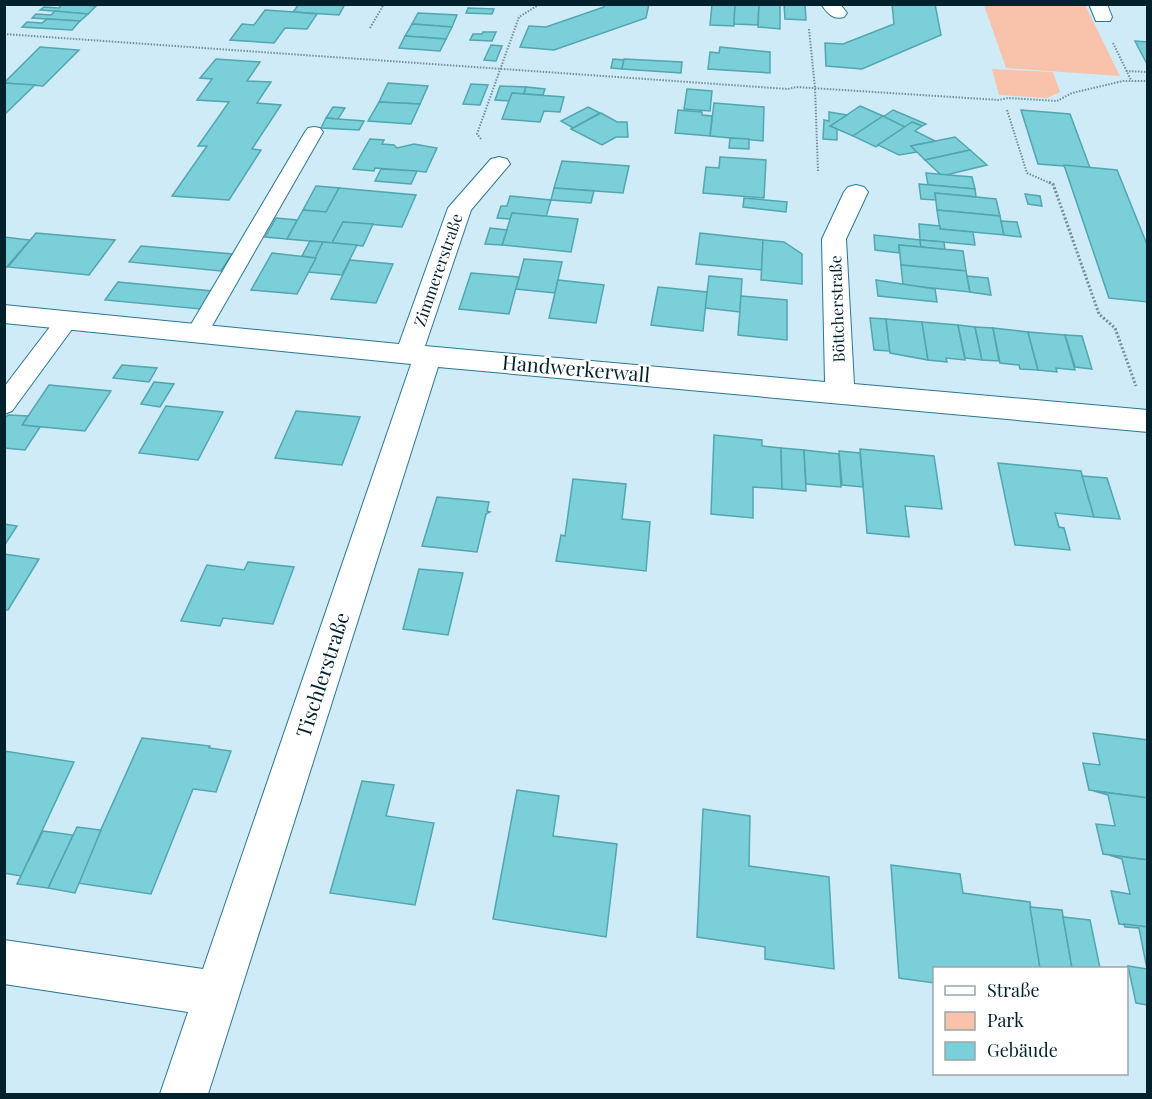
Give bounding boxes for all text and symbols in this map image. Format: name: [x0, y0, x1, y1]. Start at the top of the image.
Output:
street label: Zimmererstraße: [408, 211, 467, 329]
street label: Böttcherstraße: [824, 255, 849, 363]
street label: Handwerkerwall: [501, 348, 652, 387]
street label: Tischlerstraße: [289, 609, 354, 740]
legend: [933, 967, 1128, 1075]
text: Straße: [987, 978, 1040, 1002]
text: Park: [987, 1008, 1024, 1032]
text: Gebäude: [987, 1038, 1058, 1062]

